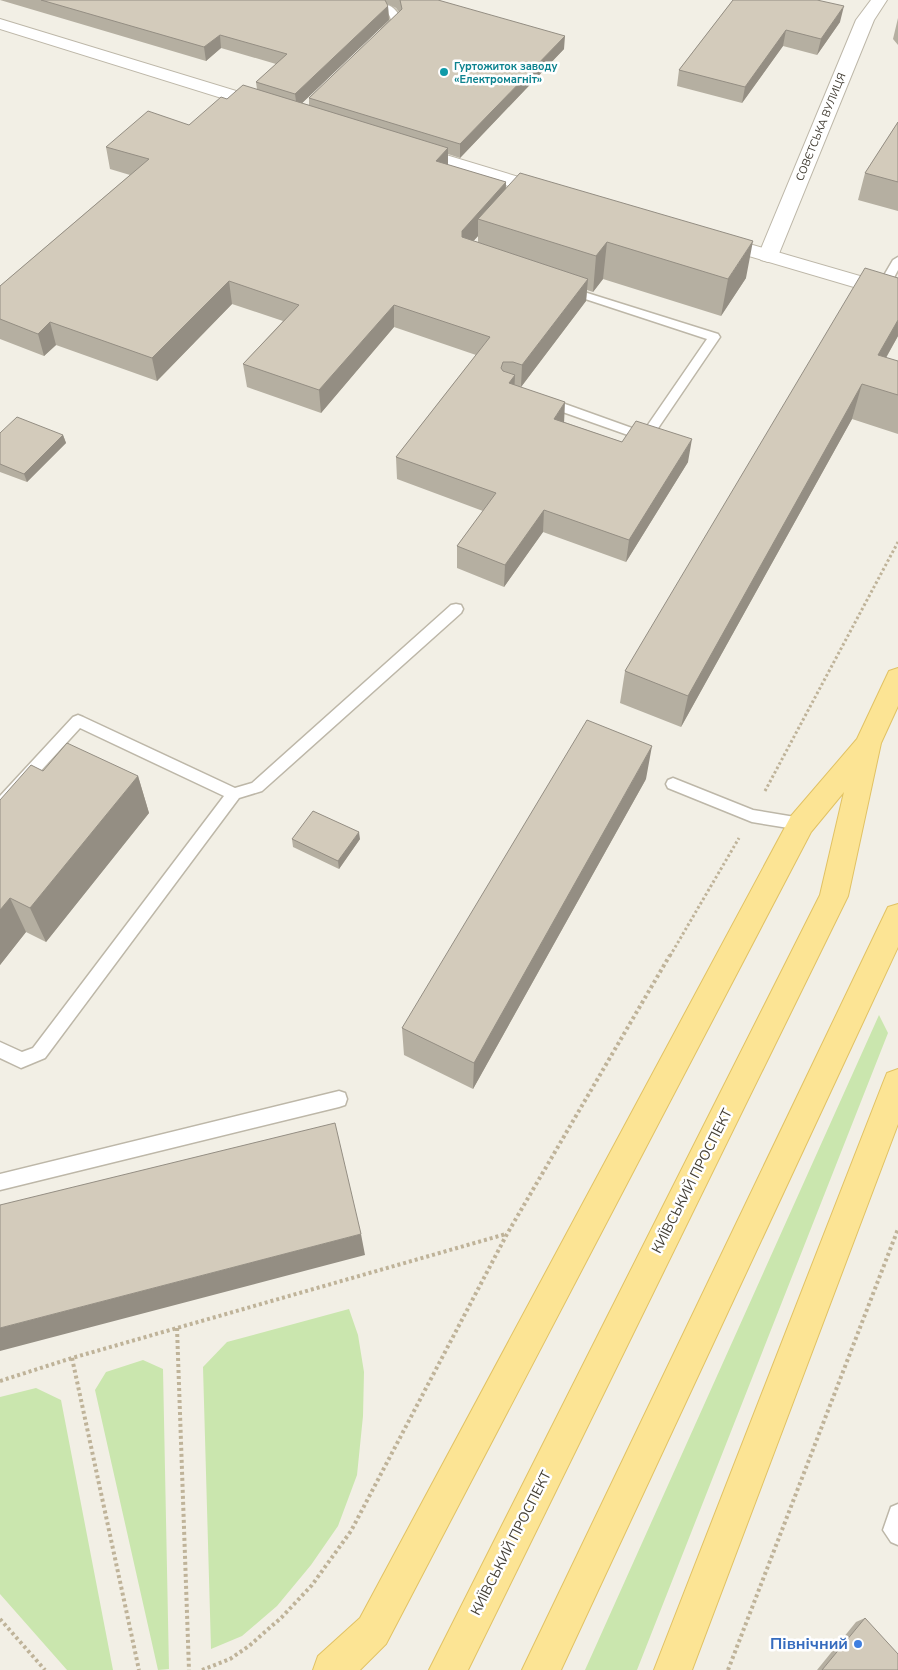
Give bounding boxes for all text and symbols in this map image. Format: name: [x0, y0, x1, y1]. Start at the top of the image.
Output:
place label: Гуртожиток заводу «Електромагніт»: [454, 59, 557, 87]
marker: Гуртожиток заводу «Електромагніт»: [438, 66, 450, 78]
street label: СОВЄТСЬКА ВУЛИЦЯ: [792, 71, 850, 183]
street label: КИЇВСЬКИЙ ПРОСПЕКТ: [647, 1105, 737, 1257]
street label: КИЇВСЬКИЙ ПРОСПЕКТ: [466, 1467, 556, 1619]
place label: Північний: [770, 1633, 848, 1655]
marker: Північний: [852, 1638, 864, 1650]

